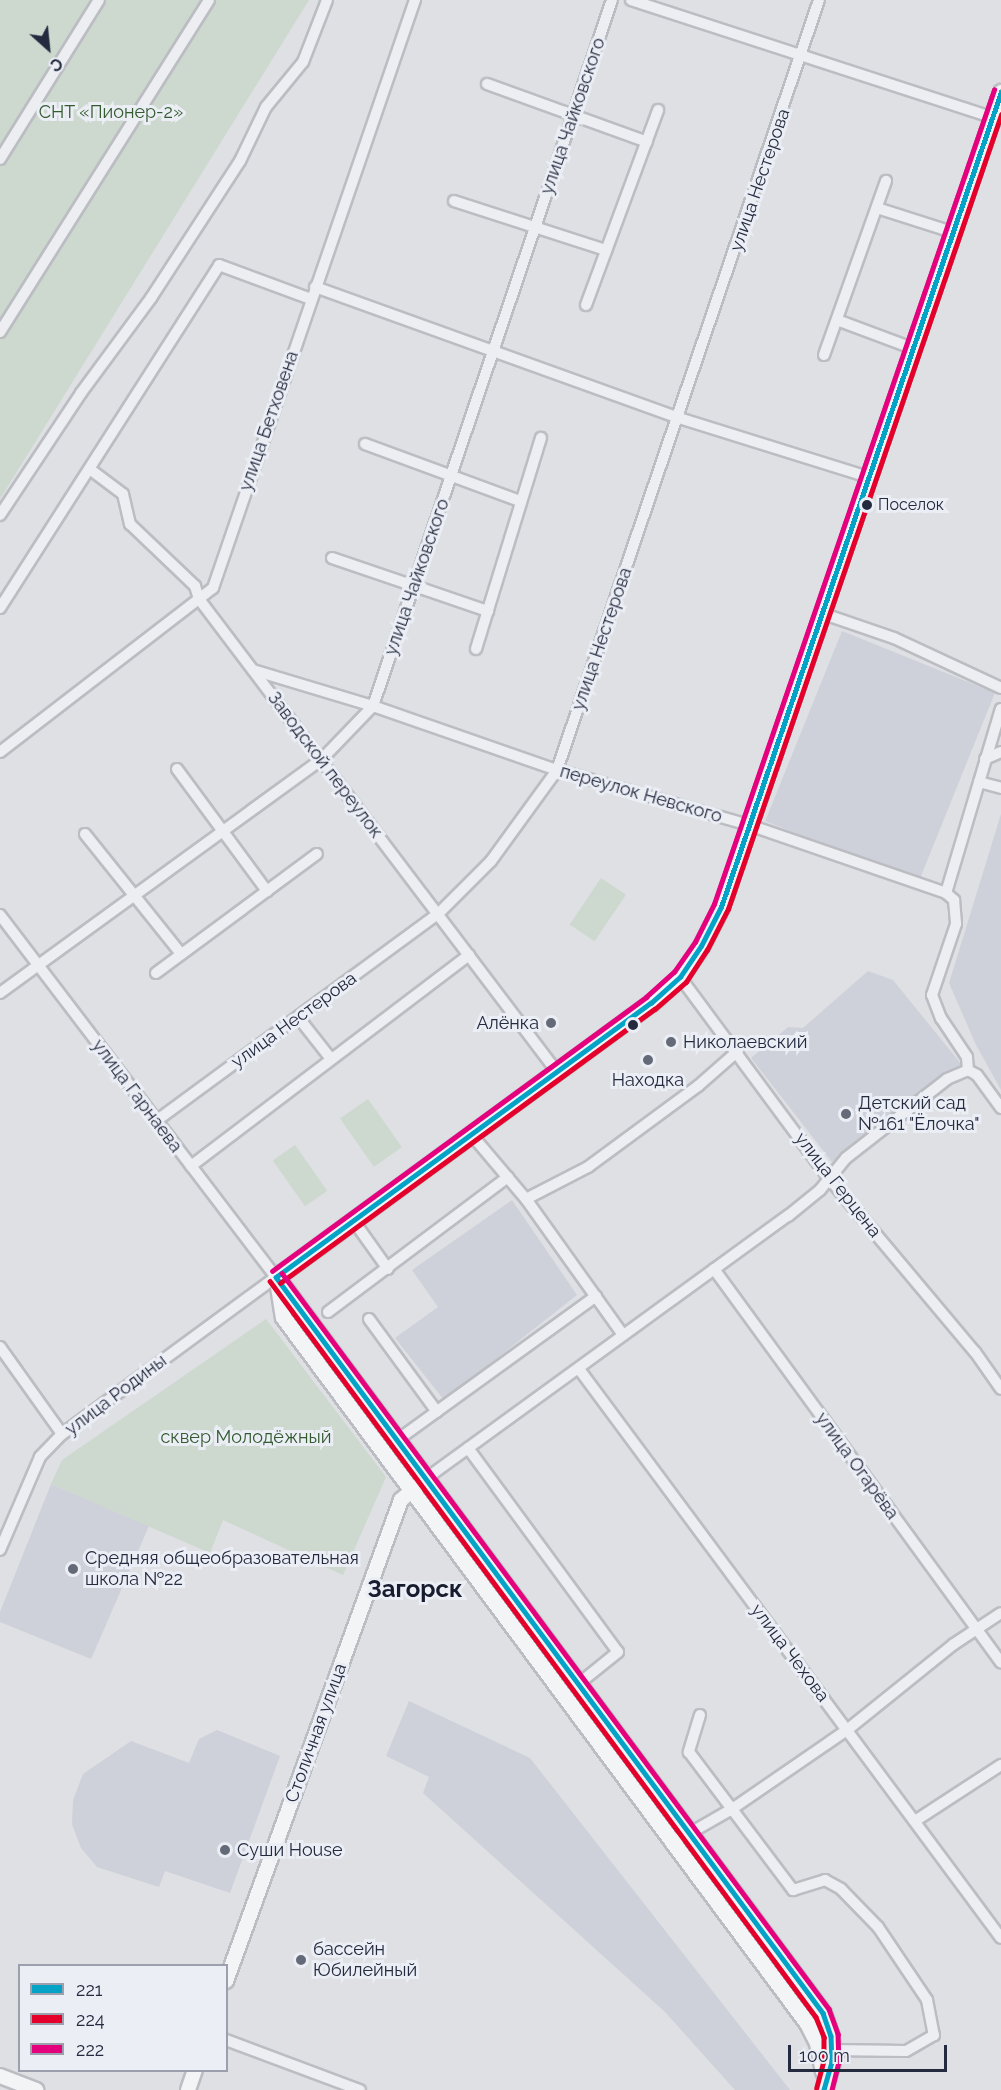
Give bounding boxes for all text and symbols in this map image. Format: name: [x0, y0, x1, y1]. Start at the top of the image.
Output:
north arrow: [18, 18, 78, 78]
street label: улица Чайковского: [536, 35, 610, 197]
text: С: [47, 54, 66, 75]
park label: СНТ «Пионер-2»: [38, 101, 184, 123]
street label: улица Нестерова: [725, 106, 795, 254]
street label: улица Бетховена: [235, 348, 303, 494]
place label: Поселок: [878, 495, 944, 515]
street label: улица Чайковского: [380, 496, 454, 658]
marker: Поселок: [861, 499, 873, 511]
street label: улица Нестерова: [567, 565, 637, 713]
street label: Заводской переулок: [263, 688, 387, 842]
street label: переулок Невского: [557, 761, 725, 827]
street label: улица Нестерова: [227, 967, 361, 1073]
place label: Алёнка: [476, 1012, 539, 1034]
marker: Алёнка: [544, 1016, 558, 1030]
unlabelled marker: [627, 1019, 639, 1031]
place label: Николаевский: [683, 1031, 807, 1053]
street label: улица Гарнаева: [87, 1035, 187, 1157]
marker: Николаевский: [664, 1035, 678, 1049]
marker: Находка: [641, 1053, 655, 1067]
place label: Находка: [612, 1069, 684, 1091]
place label: Детский сад №161 "Ёлочка": [858, 1093, 980, 1136]
marker: Детский сад №161 "Ёлочка": [839, 1107, 853, 1121]
street label: улица Герцена: [790, 1128, 886, 1242]
street label: улица Родины: [61, 1350, 171, 1440]
street label: улица Огарёва: [811, 1408, 903, 1524]
park label: сквер Молодёжный: [160, 1426, 332, 1448]
place label: Средняя общеобразовательная школа №22: [85, 1548, 359, 1590]
marker: Средняя общеобразовательная школа №22: [66, 1562, 80, 1576]
district label: Загорск: [367, 1575, 463, 1603]
street label: улица Чехова: [746, 1600, 834, 1706]
street label: Столичная улица: [281, 1660, 351, 1806]
place label: Суши House: [237, 1839, 343, 1861]
marker: Суши House: [218, 1843, 232, 1857]
place label: бассейн Юбилейный: [313, 1939, 417, 1982]
marker: бассейн Юбилейный: [294, 1953, 308, 1967]
legend: [18, 1964, 228, 2072]
text: 221: [76, 1979, 102, 2000]
text: 224: [76, 2009, 105, 2030]
scale bar: [791, 2033, 950, 2071]
text: 222: [76, 2039, 104, 2060]
text: 100 m: [799, 2045, 850, 2066]

